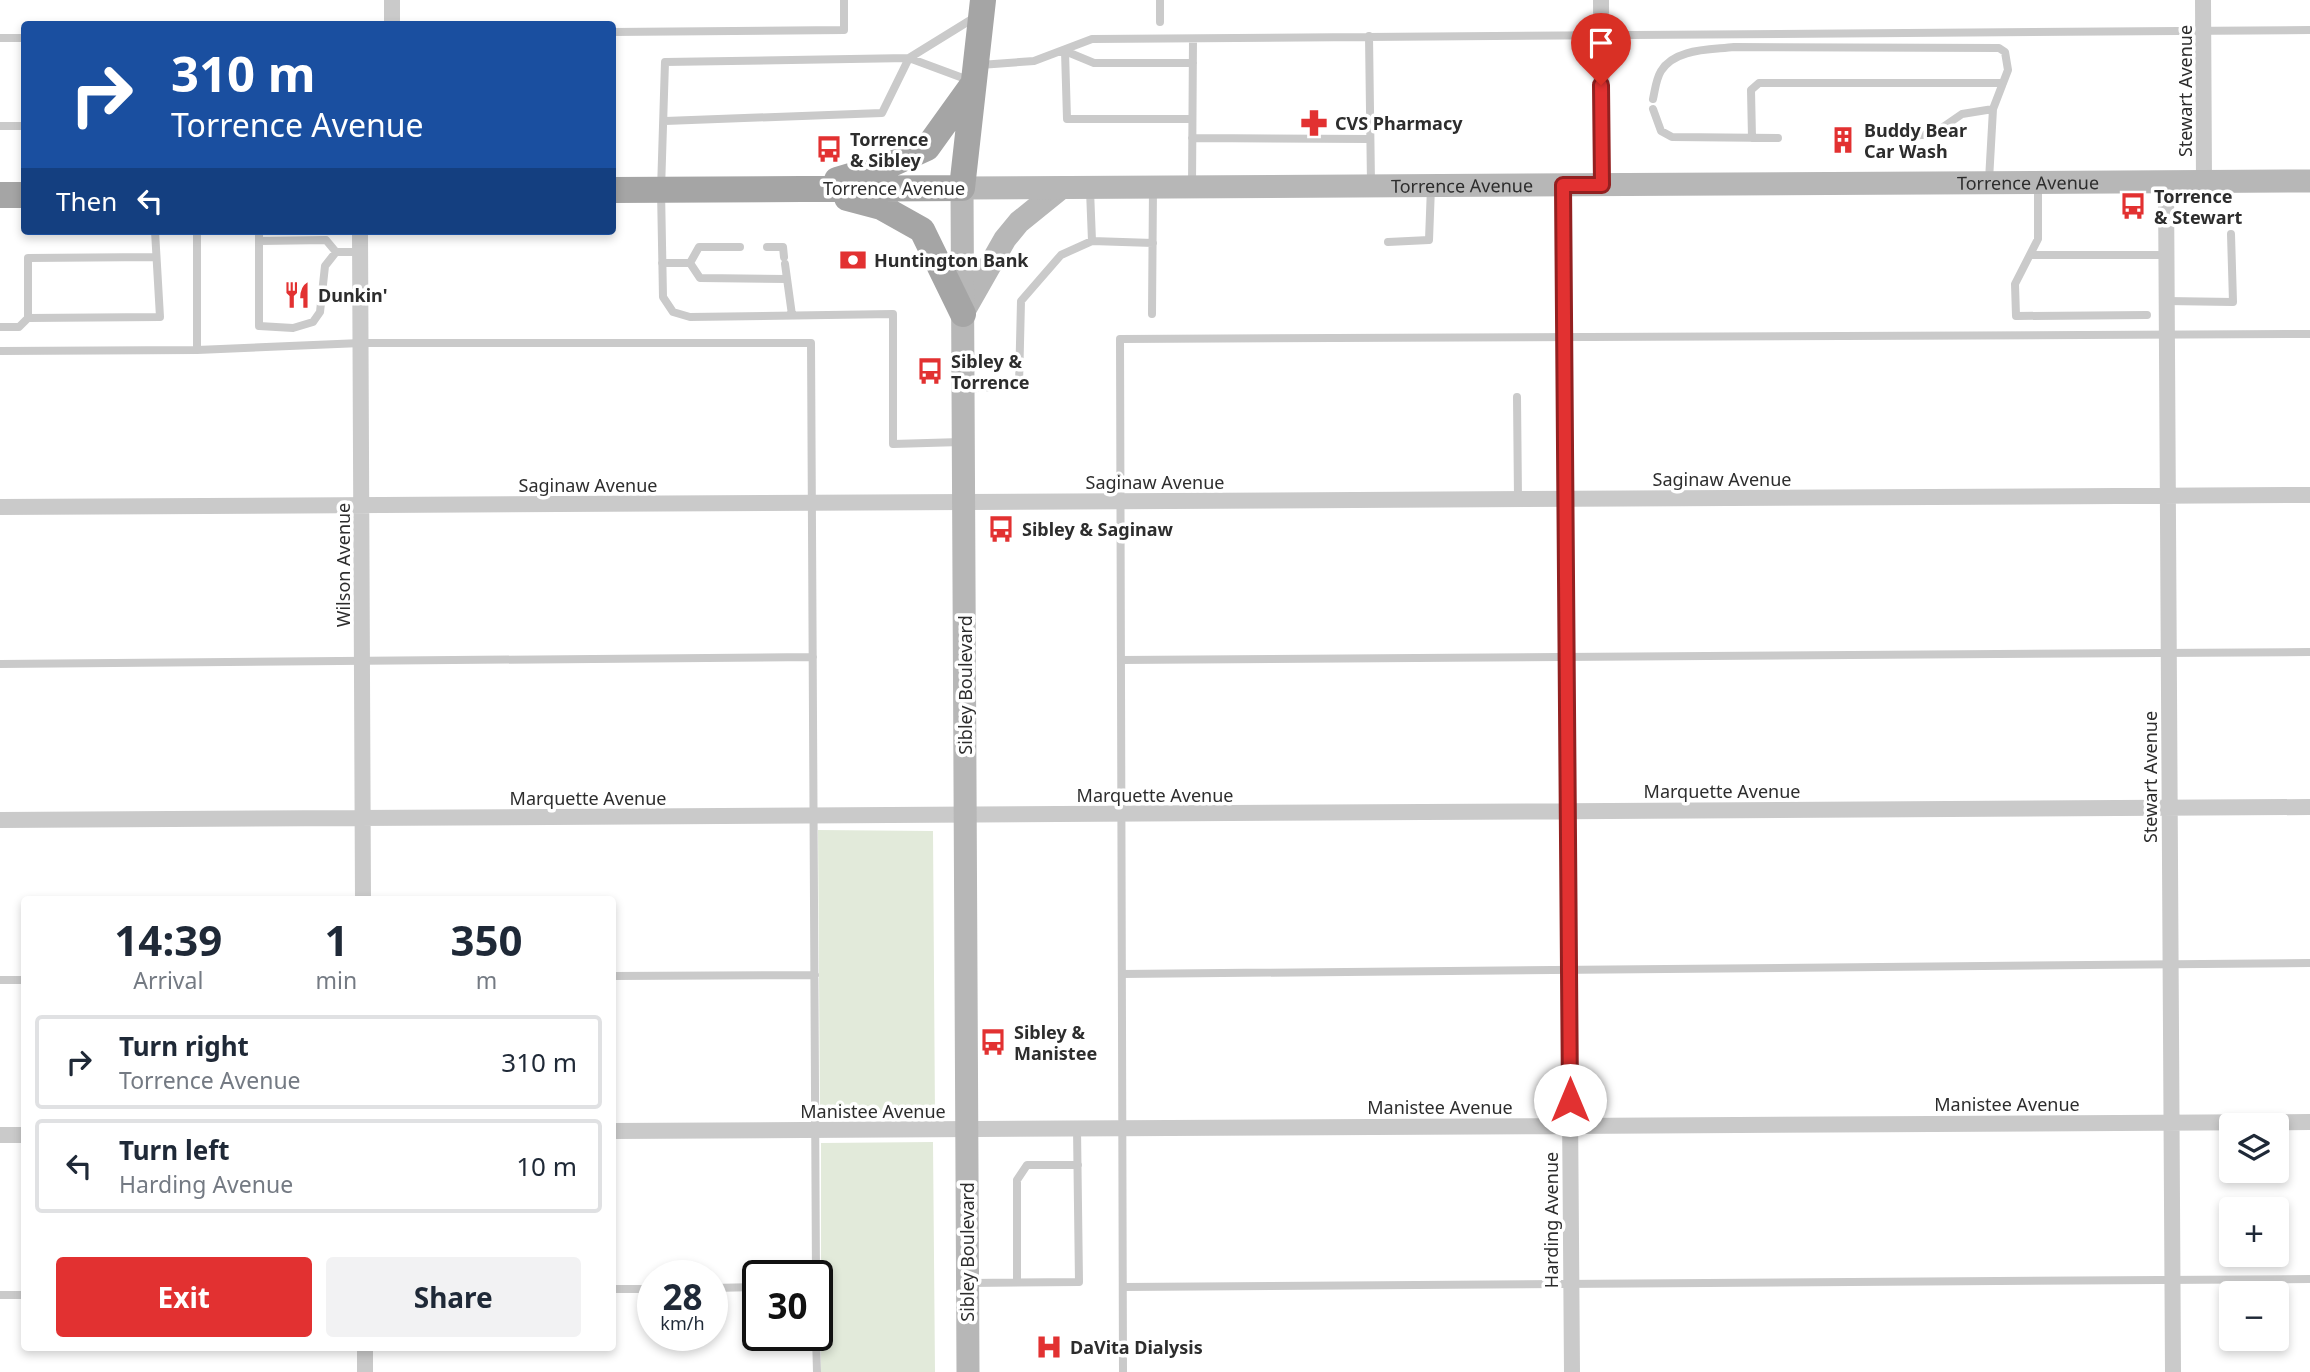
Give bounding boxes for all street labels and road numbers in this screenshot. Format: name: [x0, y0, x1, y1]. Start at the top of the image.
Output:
street label: Stewart Avenue: [2173, 25, 2197, 157]
street label: Torrence Avenue: [1957, 170, 2099, 195]
street label: Torrence Avenue: [1391, 173, 1533, 198]
street label: Torrence Avenue: [823, 176, 965, 200]
street label: Saginaw Avenue: [1653, 467, 1791, 491]
street label: Saginaw Avenue: [1086, 470, 1224, 494]
street label: Saginaw Avenue: [519, 473, 657, 497]
street label: Wilson Avenue: [331, 503, 355, 627]
street label: Sibley Boulevard: [953, 615, 977, 755]
street label: Stewart Avenue: [2138, 711, 2162, 843]
street label: Marquette Avenue: [1644, 779, 1800, 803]
street label: Marquette Avenue: [1077, 783, 1233, 807]
street label: Marquette Avenue: [510, 786, 666, 810]
street label: Manistee Avenue: [1934, 1092, 2080, 1116]
street label: Manistee Avenue: [1367, 1095, 1513, 1119]
street label: Manistee Avenue: [800, 1099, 946, 1123]
street label: Harding Avenue: [1539, 1152, 1563, 1288]
street label: Sibley Boulevard: [955, 1182, 979, 1322]

